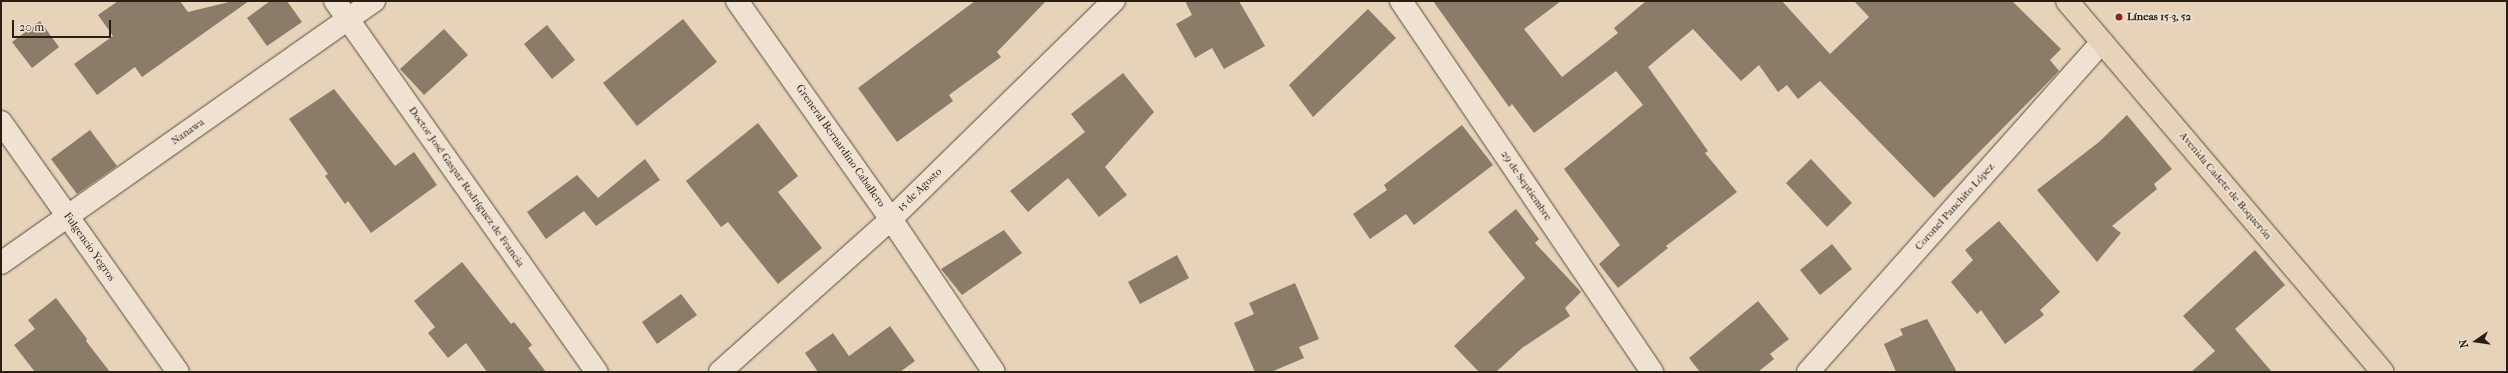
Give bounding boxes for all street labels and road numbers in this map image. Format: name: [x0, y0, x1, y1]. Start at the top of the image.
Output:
street label: Greneral Bernardino Caballero: [793, 82, 887, 210]
street label: Doctor José Gaspar Rodríguez de Francia: [405, 104, 527, 270]
street label: Nanawa: [169, 116, 207, 148]
street label: Avenida Cadete de Boquerón: [2176, 129, 2274, 243]
street label: 29 de Septiembre: [1498, 148, 1554, 224]
street label: Coronel Panchito López: [1912, 161, 1998, 253]
street label: 15 de Agosto: [895, 165, 945, 215]
street label: Fulgencio Yegros: [60, 210, 118, 284]

